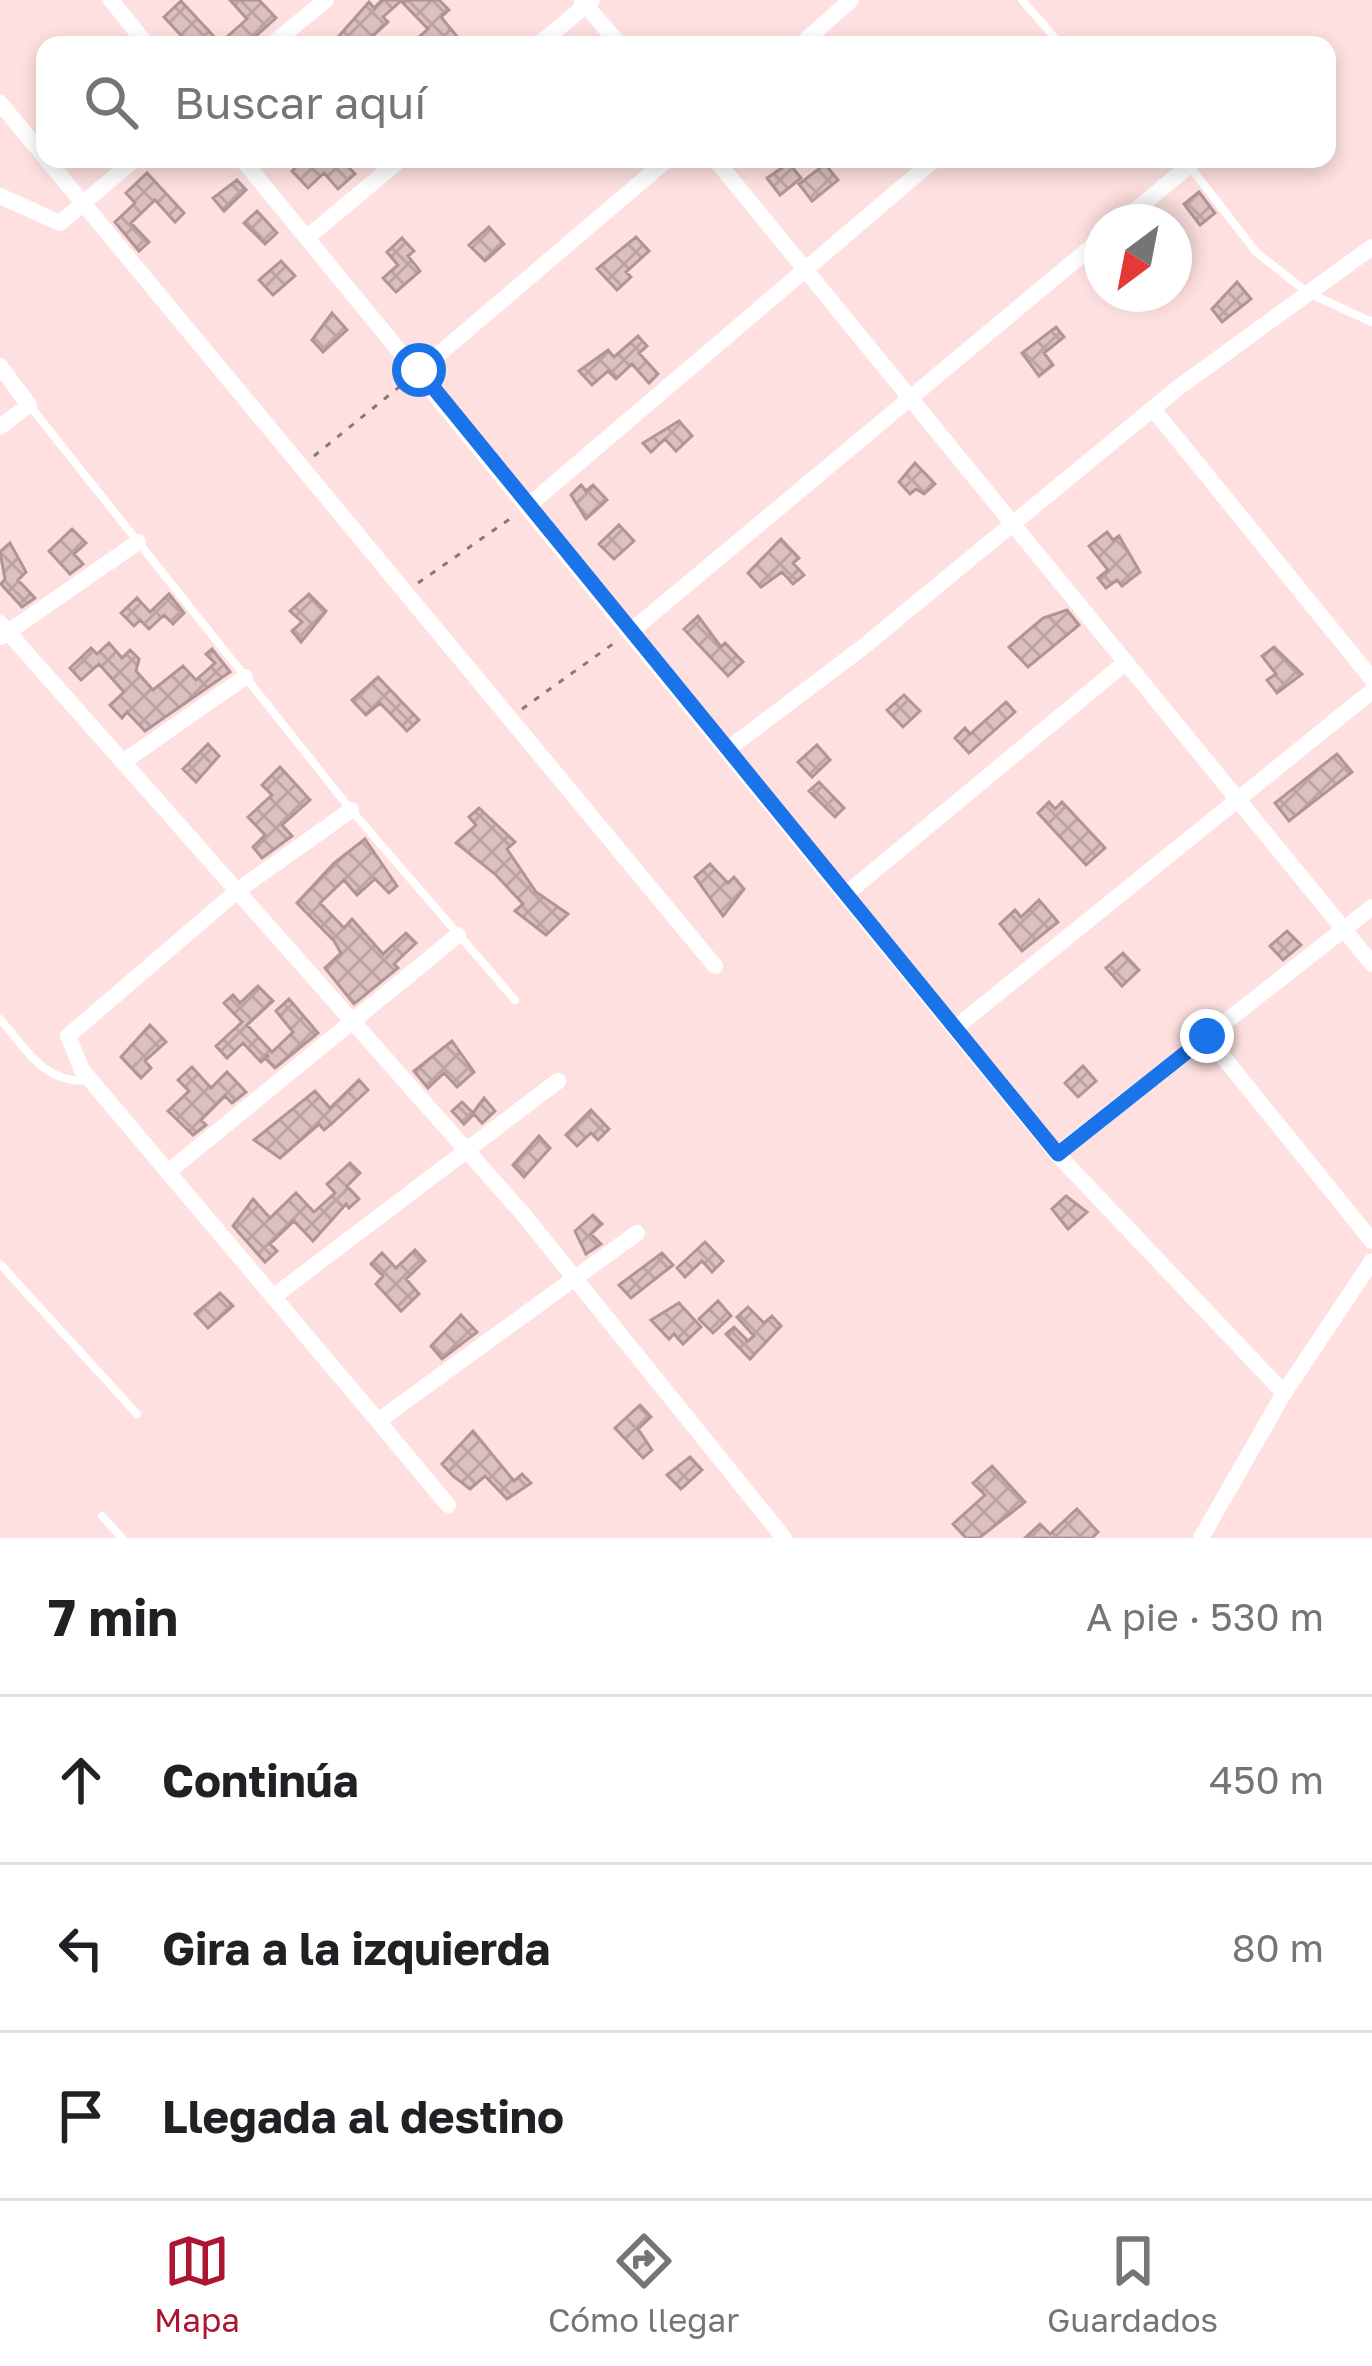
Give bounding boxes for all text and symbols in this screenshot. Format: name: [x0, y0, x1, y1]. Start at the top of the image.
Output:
search box: [36, 36, 1336, 168]
icon: search: [78, 69, 144, 135]
text: Buscar aquí: [174, 75, 426, 129]
north arrow: [1084, 204, 1192, 312]
route start: [392, 343, 446, 397]
route end: [1180, 1009, 1234, 1063]
text: 7 min: [48, 1586, 178, 1647]
text: A pie · 530 m: [1086, 1593, 1324, 1640]
icon: ahead: [48, 1747, 114, 1813]
text: Continúa: [162, 1753, 359, 1807]
text: 450 m: [1209, 1756, 1324, 1803]
icon: left: [48, 1915, 114, 1981]
text: Gira a la izquierda: [162, 1921, 550, 1975]
text: 80 m: [1232, 1924, 1324, 1971]
icon: arrive: [48, 2083, 114, 2149]
text: Llegada al destino: [162, 2089, 564, 2143]
tab: Mapa: [154, 2228, 240, 2339]
tab: Cómo llegar: [548, 2228, 739, 2339]
tab: Guardados: [1047, 2228, 1218, 2339]

